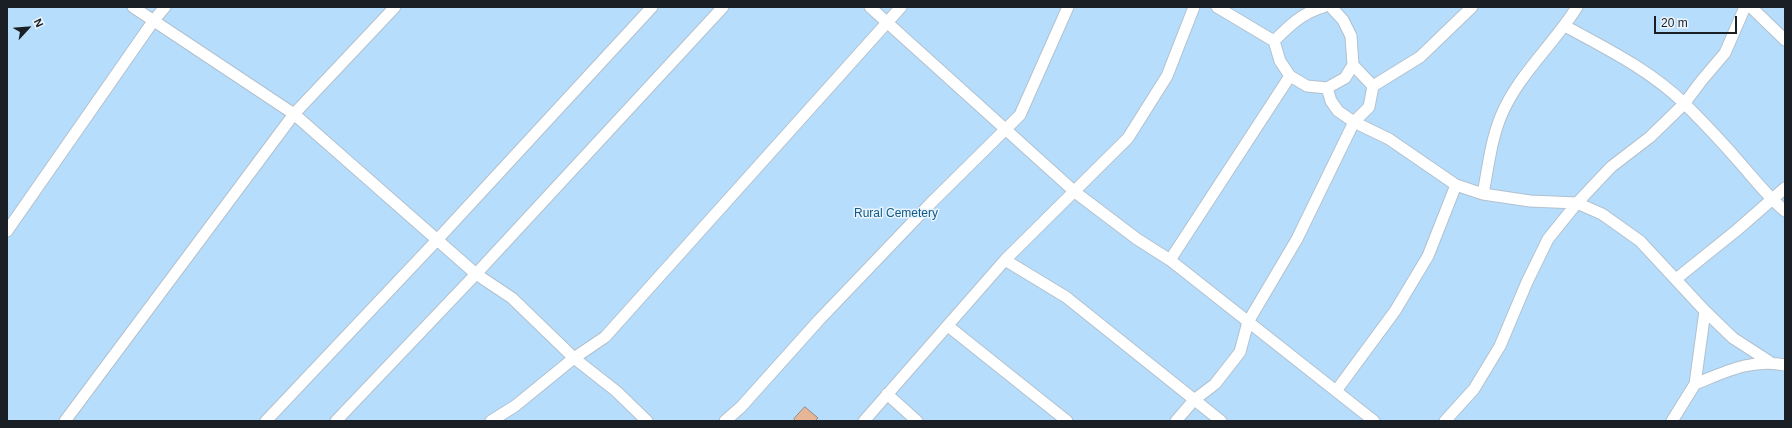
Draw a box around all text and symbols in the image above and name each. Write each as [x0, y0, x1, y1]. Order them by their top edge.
north arrow [8, 8, 48, 48]
scale bar [1656, 8, 1739, 34]
text: 20 m [1661, 16, 1688, 30]
text: N [32, 17, 46, 29]
park label: Rural Cemetery [854, 207, 938, 221]

